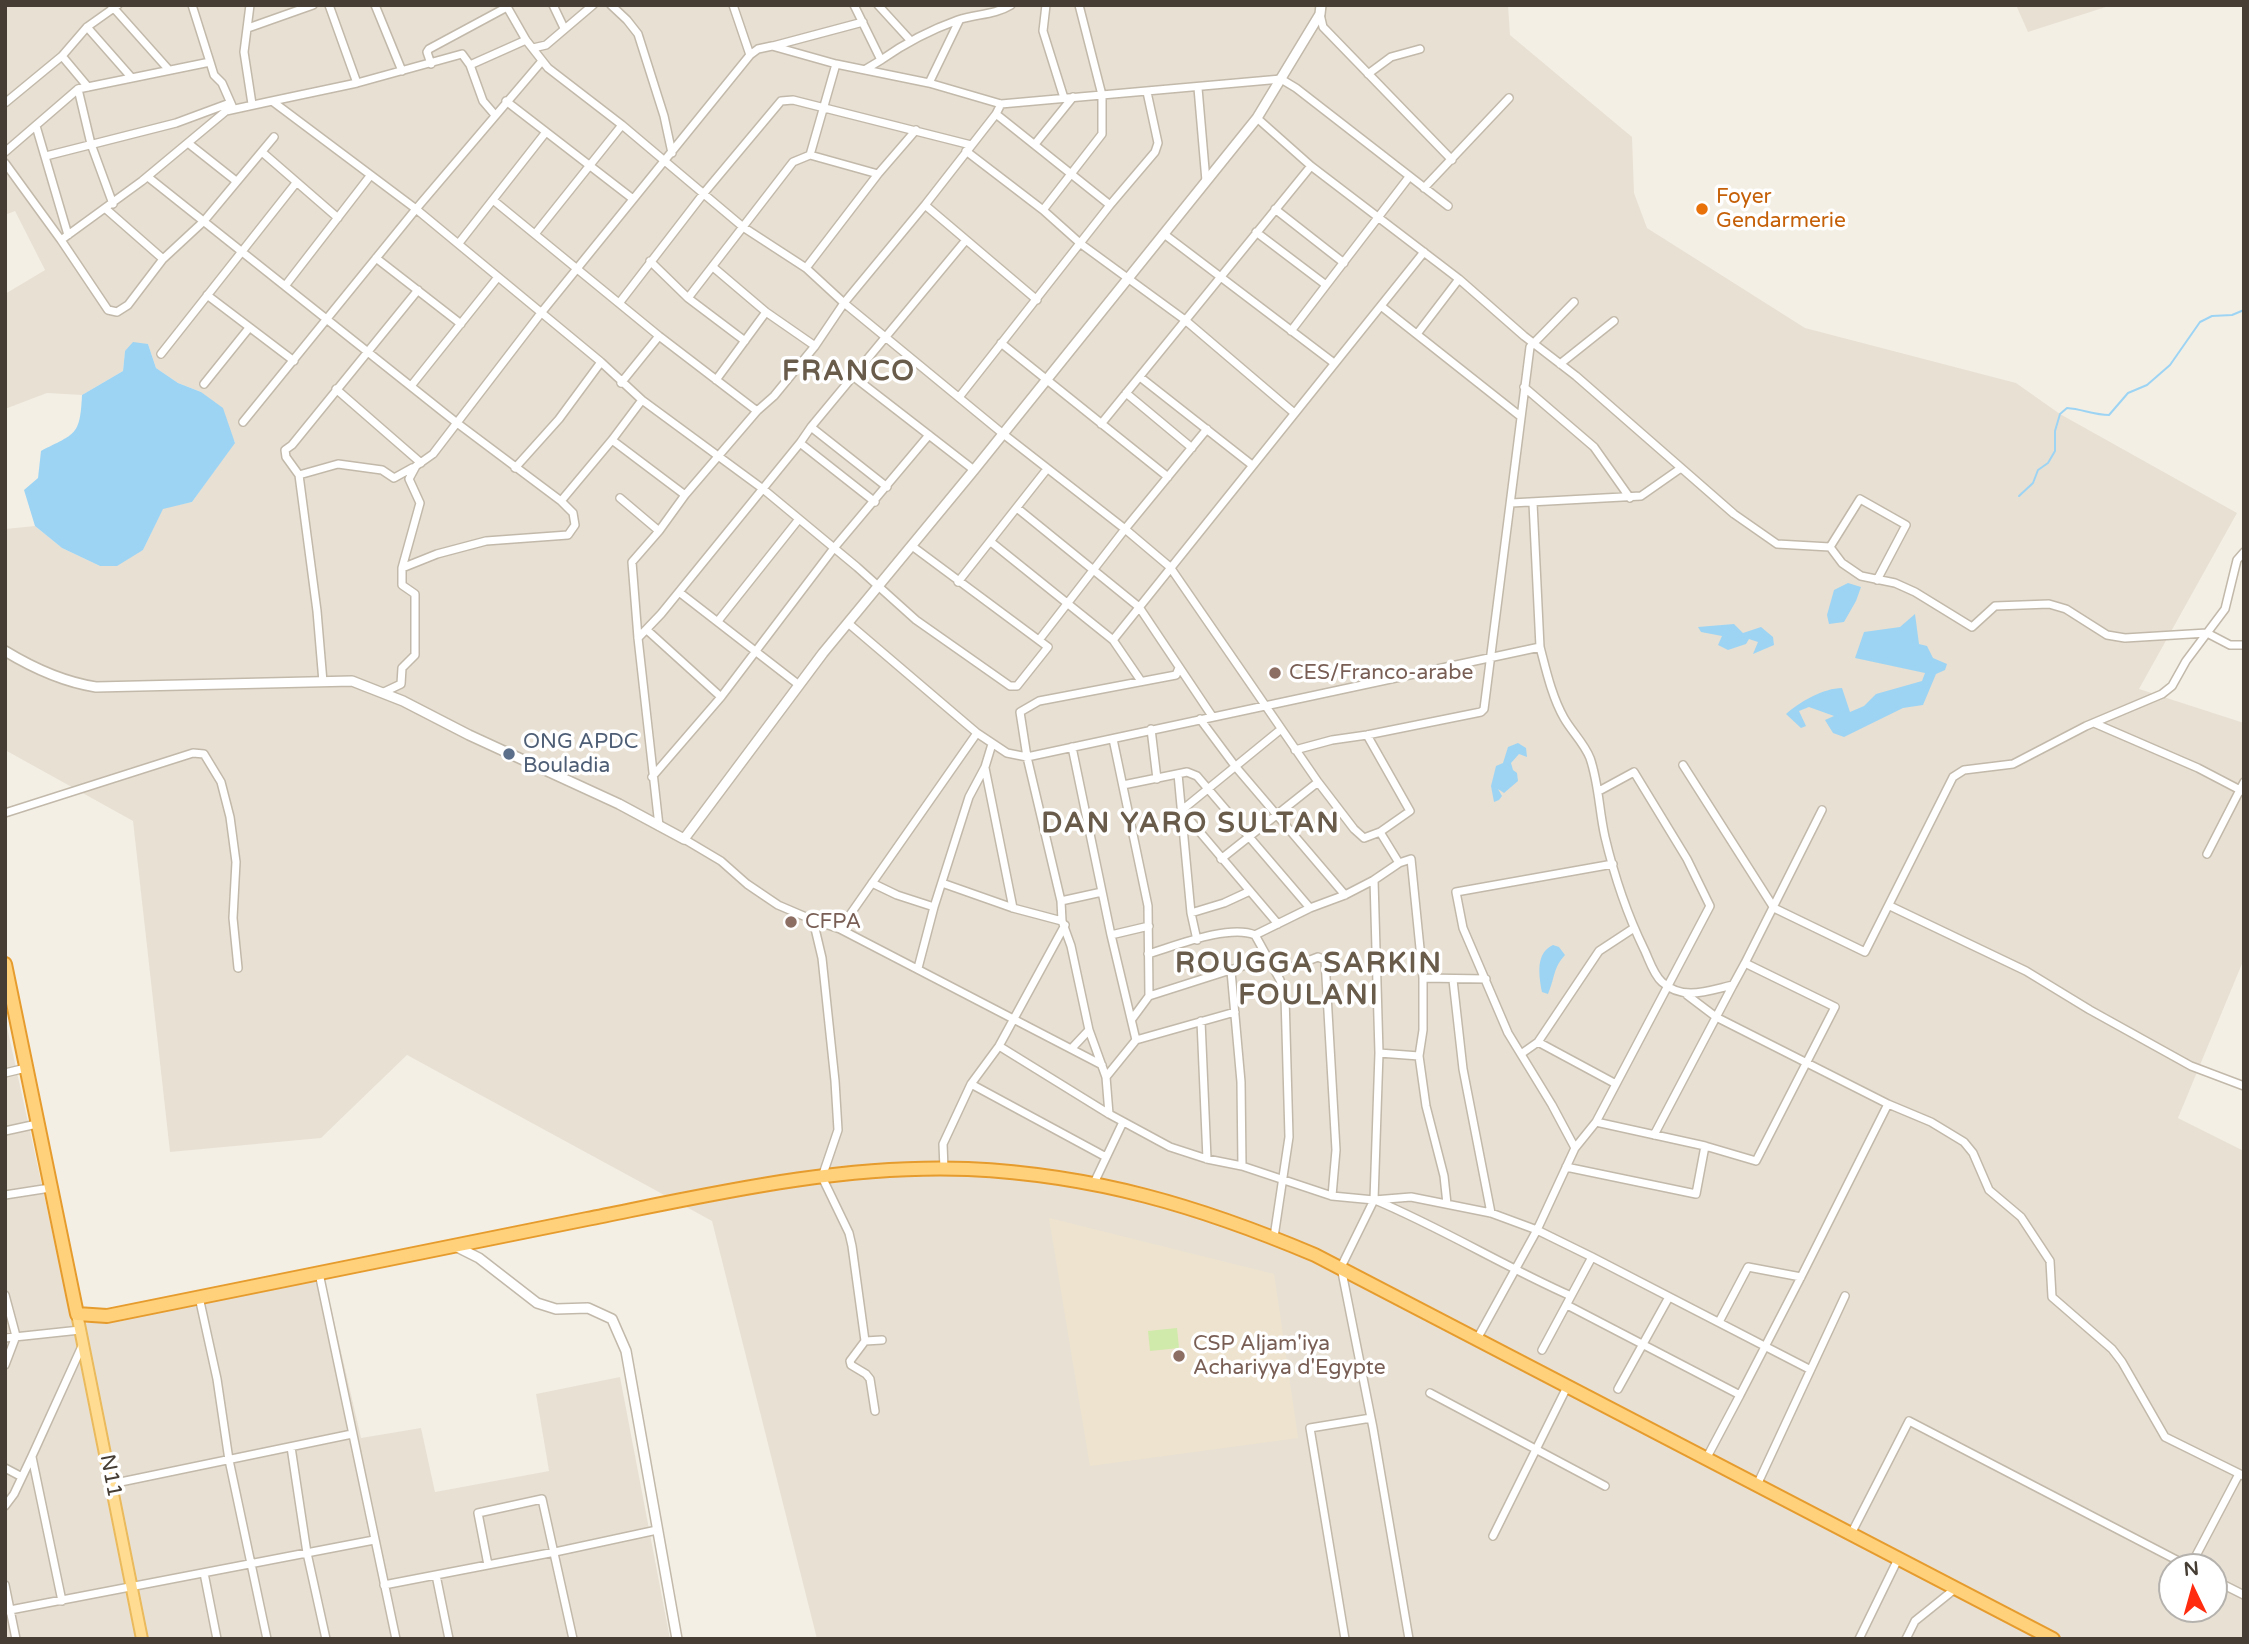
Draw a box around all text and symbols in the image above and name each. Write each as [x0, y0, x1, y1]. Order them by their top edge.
place label: Foyer Gendarmerie [1716, 184, 1846, 234]
marker: Foyer Gendarmerie [1694, 201, 1710, 217]
district label: FRANCO [783, 356, 915, 390]
place label: CES/Franco-arabe [1289, 660, 1473, 686]
marker: CES/Franco-arabe [1267, 665, 1283, 681]
place label: ONG APDC Bouladia [523, 729, 638, 779]
marker: ONG APDC Bouladia [501, 746, 517, 762]
district label: DAN YARO SULTAN [1043, 808, 1339, 842]
place label: CFPA [805, 909, 861, 935]
marker: CFPA [783, 914, 799, 930]
district label: ROUGGA SARKIN FOULANI [1177, 948, 1441, 1014]
place label: CSP Aljam'iya Achariyya d'Egypte [1193, 1331, 1386, 1381]
marker: CSP Aljam'iya Achariyya d'Egypte [1171, 1348, 1187, 1364]
street label: N11 [94, 1452, 126, 1500]
north arrow [2158, 1553, 2228, 1623]
text: N [2183, 1557, 2200, 1581]

